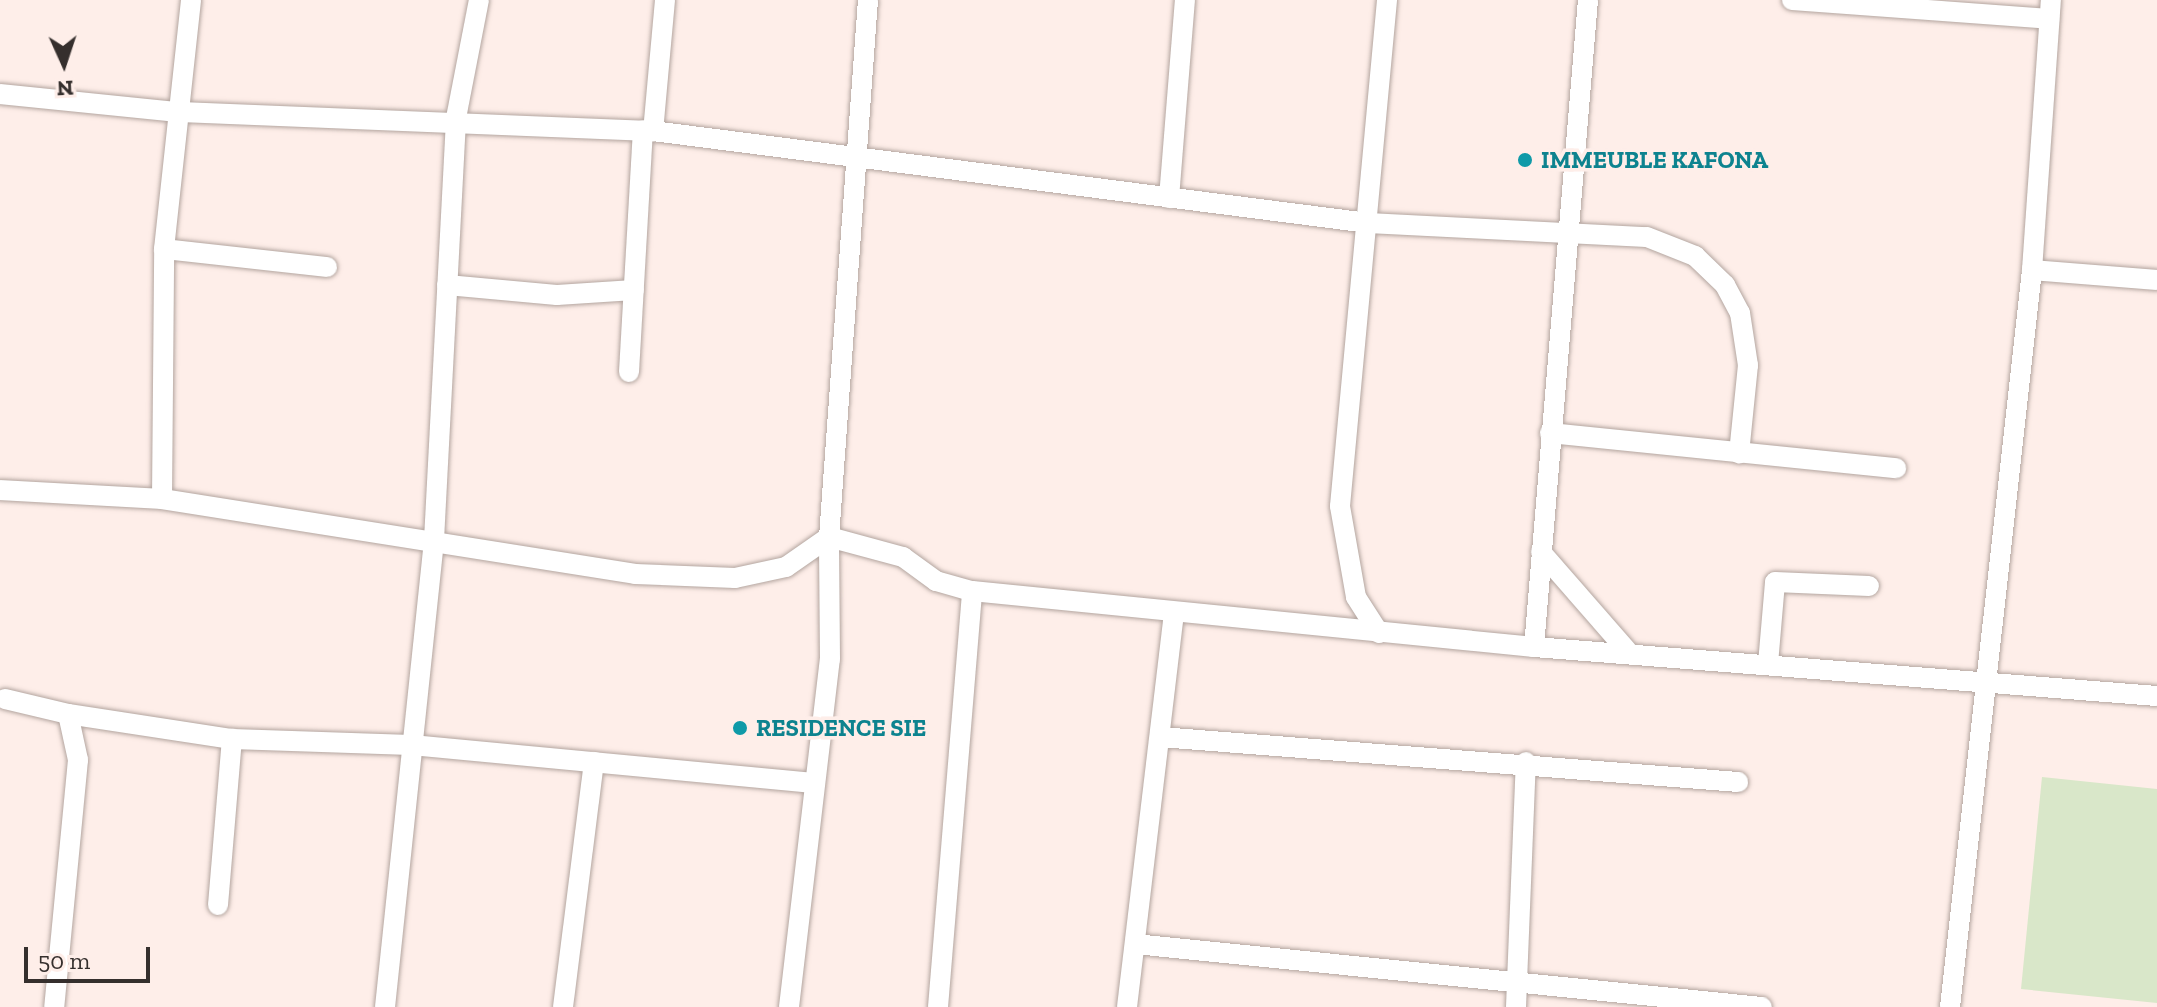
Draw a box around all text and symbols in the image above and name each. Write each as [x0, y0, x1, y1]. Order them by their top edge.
north arrow [24, 24, 104, 104]
text: N [56, 75, 74, 102]
place label: IMMEUBLE KAFONA [1541, 146, 1768, 174]
marker: IMMEUBLE KAFONA [1516, 151, 1534, 169]
place label: RESIDENCE SIE [756, 714, 926, 742]
marker: RESIDENCE SIE [731, 719, 749, 737]
scale bar [28, 931, 154, 981]
text: 50 m [38, 946, 90, 975]

